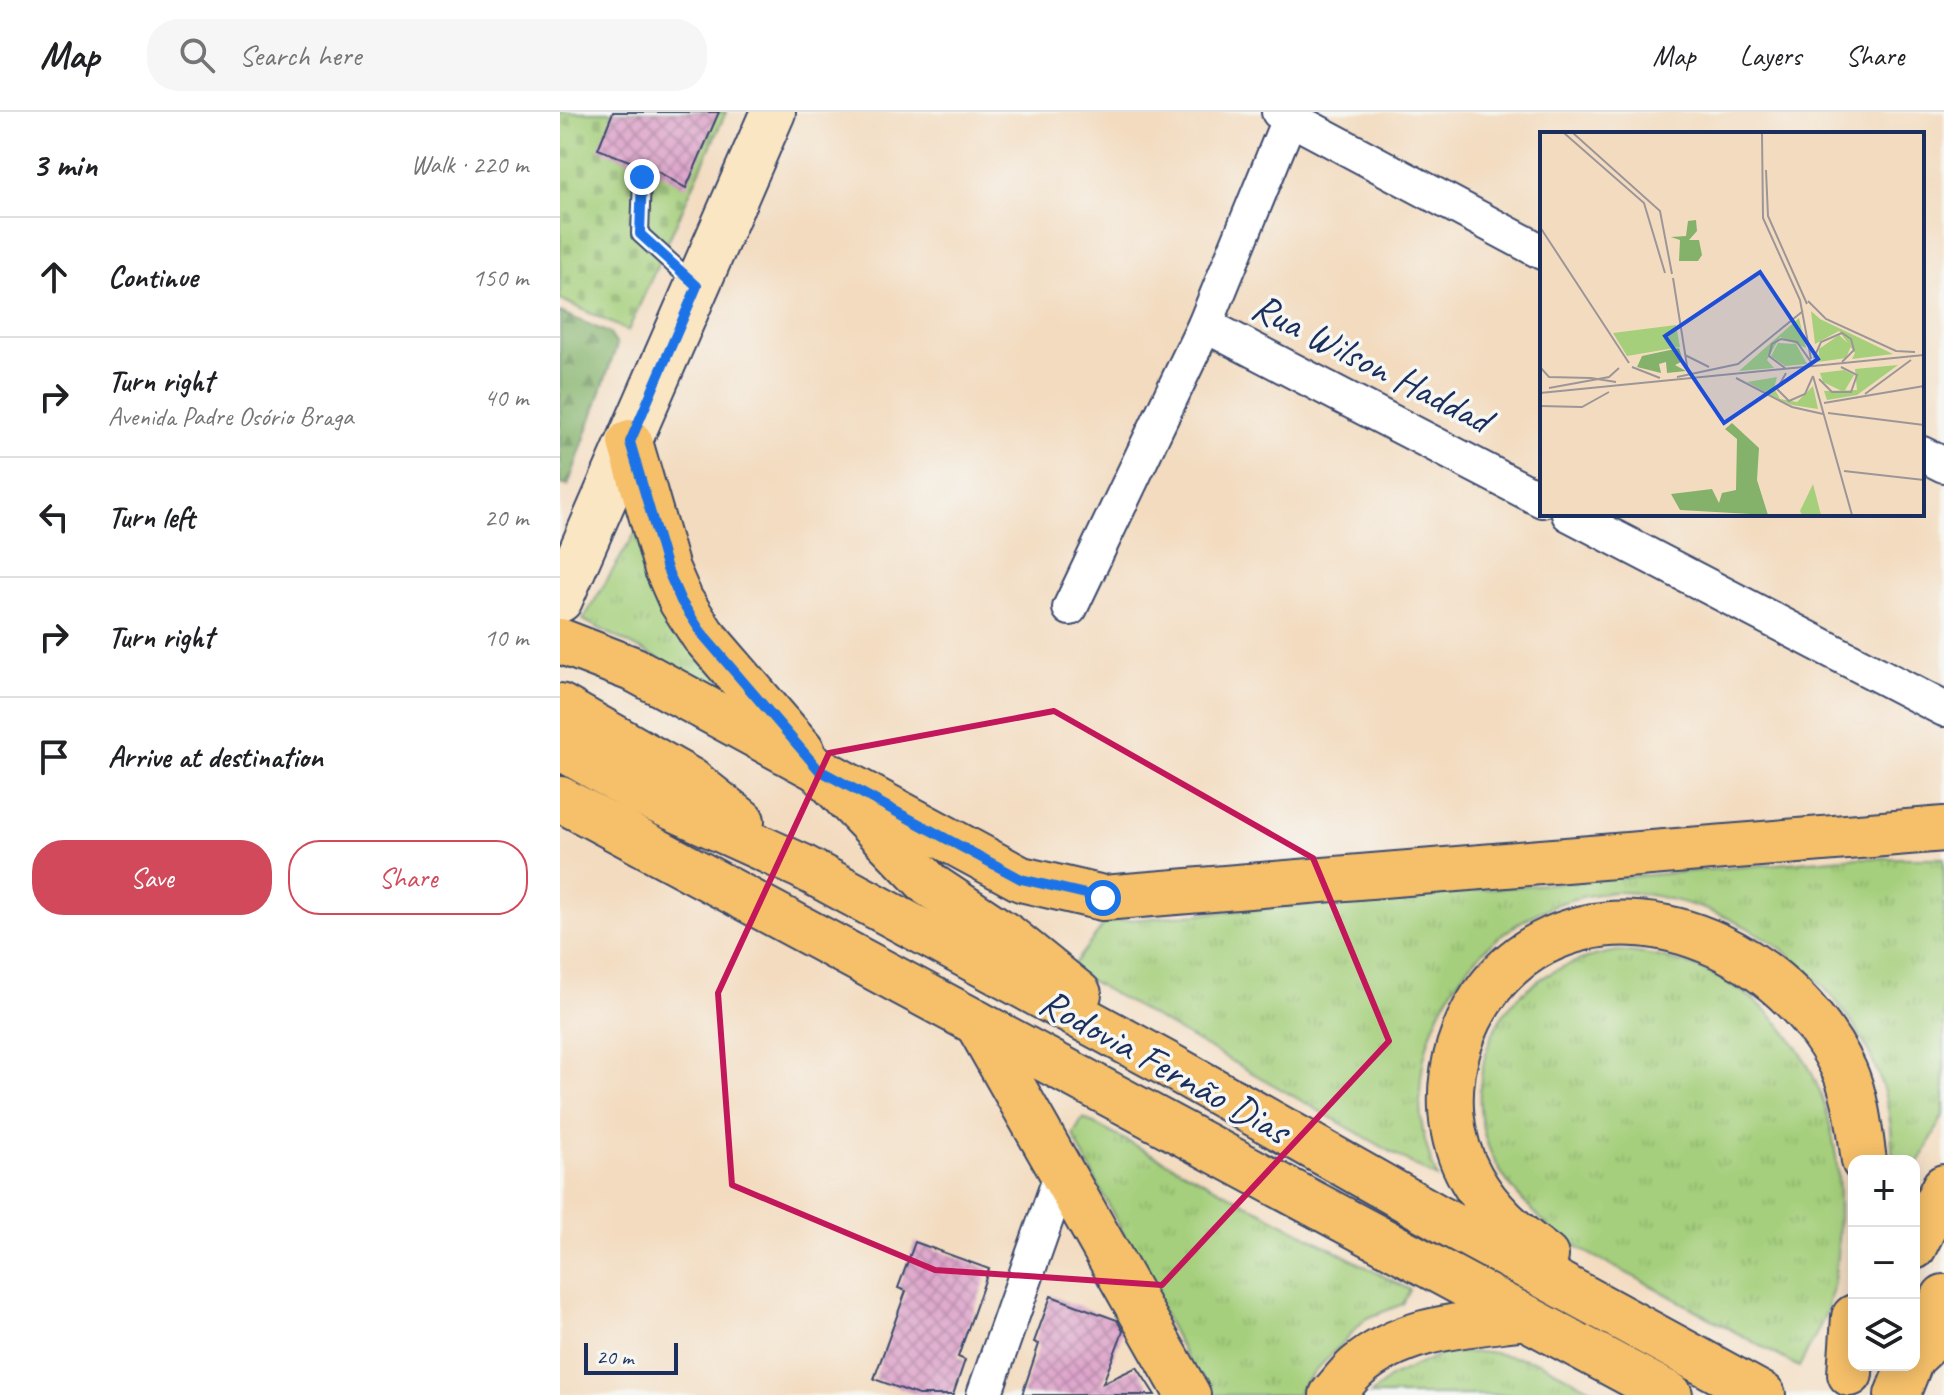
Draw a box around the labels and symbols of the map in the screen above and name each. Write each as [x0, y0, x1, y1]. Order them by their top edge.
inset map [1540, 132, 1924, 516]
route end [624, 159, 660, 195]
street label: Rua Wilson Haddad [1244, 281, 1504, 447]
route start [1085, 880, 1121, 916]
street label: Rodovia Fernão Dias [1031, 977, 1301, 1157]
scale bar [584, 1339, 678, 1375]

